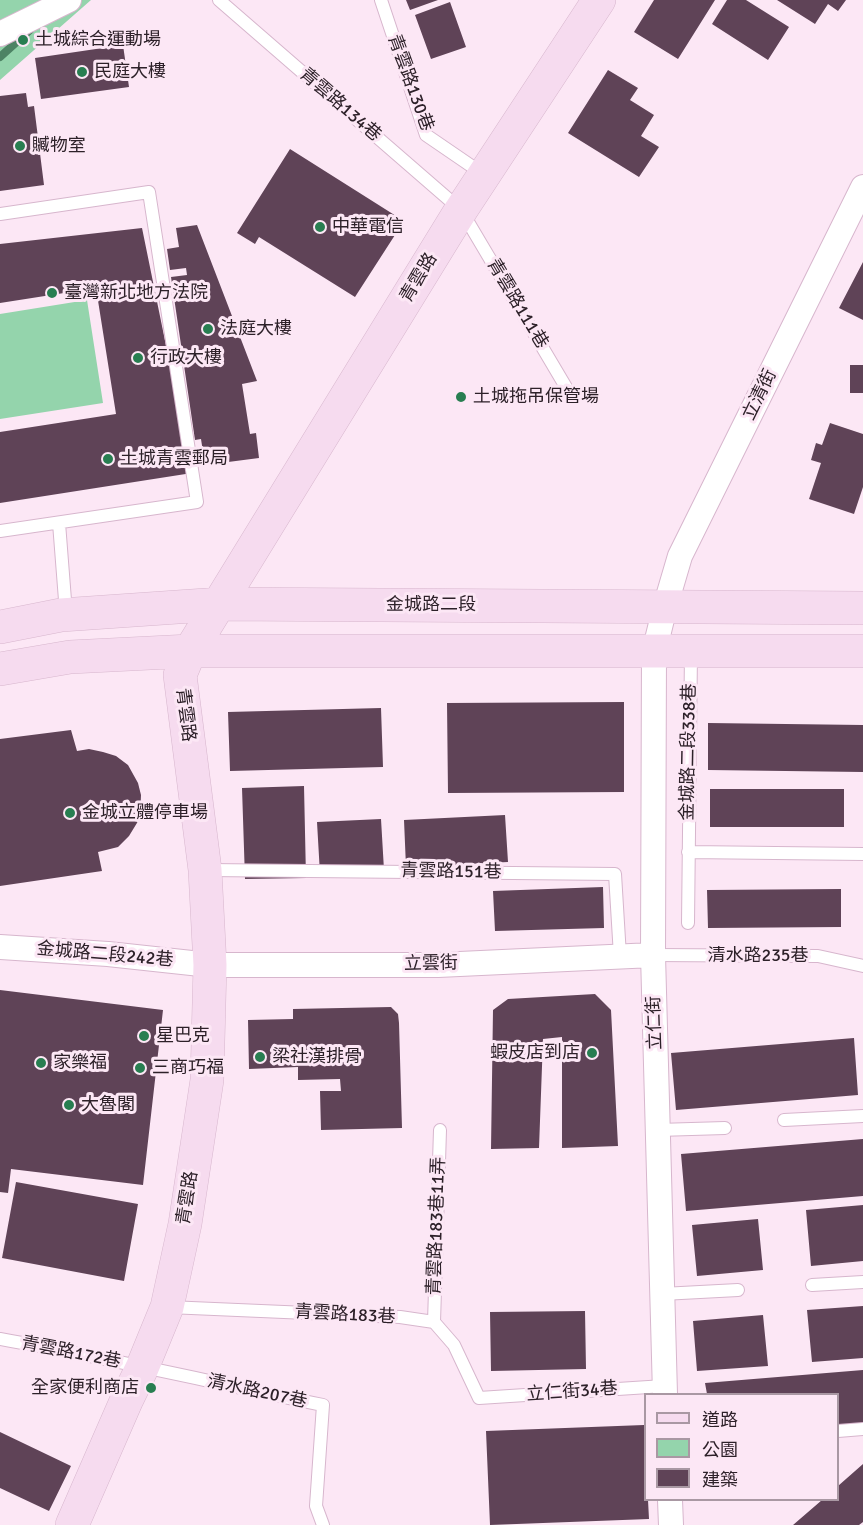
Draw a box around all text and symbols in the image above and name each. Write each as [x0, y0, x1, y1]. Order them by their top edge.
place label: 土城綜合運動場 [35, 29, 161, 51]
street label: 青雲路130巷 [383, 32, 437, 134]
marker: 土城綜合運動場 [16, 33, 30, 47]
place label: 民庭大樓 [94, 61, 166, 83]
street label: 青雲路134巷 [295, 64, 385, 146]
marker: 民庭大樓 [75, 65, 89, 79]
place label: 贓物室 [32, 135, 86, 157]
marker: 贓物室 [13, 139, 27, 153]
place label: 中華電信 [332, 216, 404, 238]
marker: 中華電信 [313, 220, 327, 234]
street label: 青雲路 [396, 249, 442, 307]
street label: 青雲路111巷 [482, 255, 552, 353]
place label: 臺灣新北地方法院 [64, 282, 208, 304]
marker: 臺灣新北地方法院 [45, 286, 59, 300]
place label: 法庭大樓 [220, 318, 292, 340]
marker: 法庭大樓 [201, 322, 215, 336]
place label: 行政大樓 [150, 347, 222, 369]
marker: 行政大樓 [131, 351, 145, 365]
street label: 立清街 [738, 366, 782, 424]
place label: 土城拖吊保管場 [473, 386, 599, 408]
marker: 土城拖吊保管場 [454, 390, 468, 404]
place label: 土城青雲郵局 [120, 448, 228, 470]
marker: 土城青雲郵局 [101, 452, 115, 466]
street label: 金城路二段 [386, 594, 476, 616]
street label: 金城路二段338巷 [677, 683, 701, 821]
street label: 青雲路 [171, 687, 199, 743]
place label: 金城立體停車場 [82, 802, 208, 824]
marker: 金城立體停車場 [63, 806, 77, 820]
street label: 青雲路151巷 [400, 860, 502, 884]
street label: 金城路二段242巷 [36, 938, 174, 972]
street label: 清水路235巷 [707, 945, 809, 967]
street label: 立雲街 [404, 953, 458, 975]
street label: 立仁街 [643, 996, 667, 1050]
place label: 星巴克 [156, 1025, 210, 1047]
marker: 星巴克 [137, 1029, 151, 1043]
place label: 蝦皮店到店 [490, 1042, 580, 1064]
place label: 梁社漢排骨 [272, 1046, 362, 1068]
marker: 蝦皮店到店 [585, 1046, 599, 1060]
marker: 梁社漢排骨 [253, 1050, 267, 1064]
place label: 家樂福 [53, 1052, 107, 1074]
marker: 家樂福 [34, 1056, 48, 1070]
place label: 三商巧福 [152, 1057, 224, 1079]
marker: 三商巧福 [133, 1061, 147, 1075]
place label: 大魯閣 [81, 1094, 135, 1116]
marker: 大魯閣 [62, 1098, 76, 1112]
street label: 青雲路183巷11弄 [424, 1156, 450, 1296]
street label: 青雲路 [173, 1170, 203, 1226]
street label: 青雲路183巷 [294, 1302, 396, 1328]
street label: 青雲路172巷 [19, 1333, 123, 1373]
street label: 清水路207巷 [205, 1371, 309, 1413]
place label: 全家便利商店 [31, 1377, 139, 1399]
street label: 立仁街34巷 [526, 1378, 618, 1406]
marker: 全家便利商店 [144, 1381, 158, 1395]
legend [644, 1393, 839, 1501]
text: 道路 [702, 1409, 738, 1431]
text: 公園 [702, 1439, 738, 1461]
text: 建築 [702, 1469, 738, 1491]

